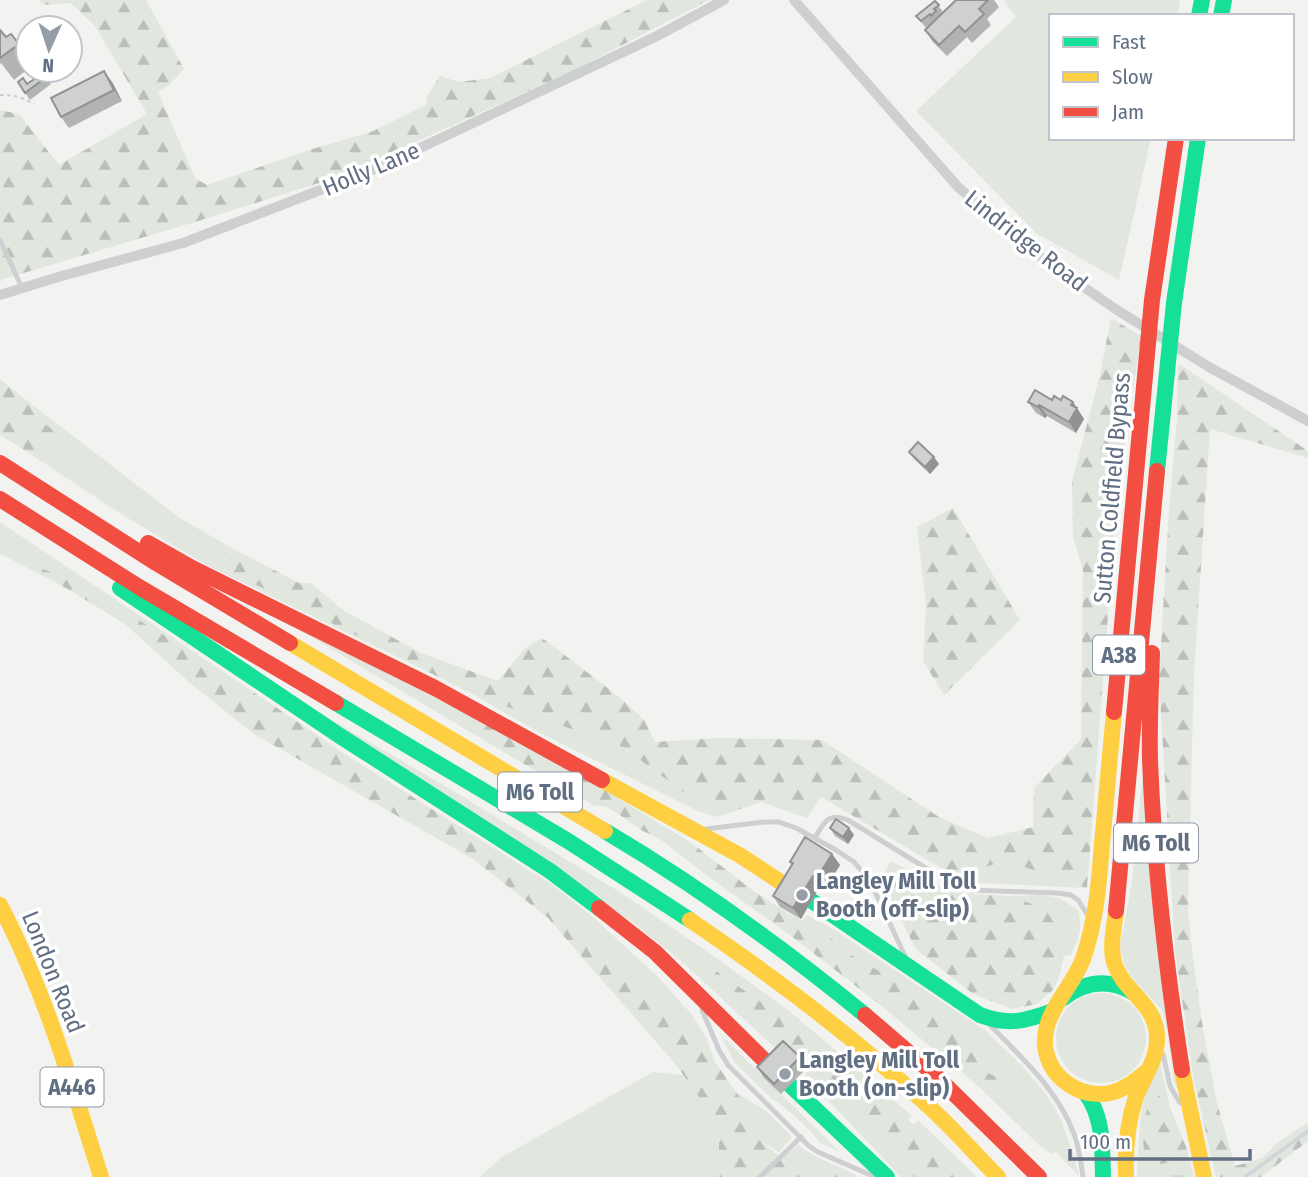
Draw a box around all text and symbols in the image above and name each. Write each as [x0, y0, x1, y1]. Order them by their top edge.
north arrow [14, 14, 84, 84]
legend [1049, 14, 1294, 140]
text: Fast [1112, 29, 1146, 55]
text: N [42, 54, 54, 77]
text: Slow [1112, 64, 1153, 90]
text: Jam [1112, 99, 1144, 125]
street label: Holly Lane [318, 136, 424, 202]
street label: Lindridge Road [959, 185, 1093, 297]
street label: Sutton Coldfield Bypass [1088, 371, 1136, 605]
road number: A38 [1093, 636, 1145, 674]
road number: M6 Toll [498, 772, 582, 812]
road number: M6 Toll [1114, 824, 1198, 862]
place label: Langley Mill Toll Booth (off-slip) [816, 867, 977, 923]
marker: Langley Mill Toll Booth (off-slip) [794, 887, 810, 903]
street label: London Road [16, 907, 90, 1037]
place label: Langley Mill Toll Booth (on-slip) [799, 1046, 960, 1102]
marker: Langley Mill Toll Booth (on-slip) [777, 1066, 793, 1082]
road number: A446 [41, 1068, 104, 1106]
scale bar [1070, 1118, 1250, 1162]
text: 100 m [1080, 1129, 1131, 1155]

